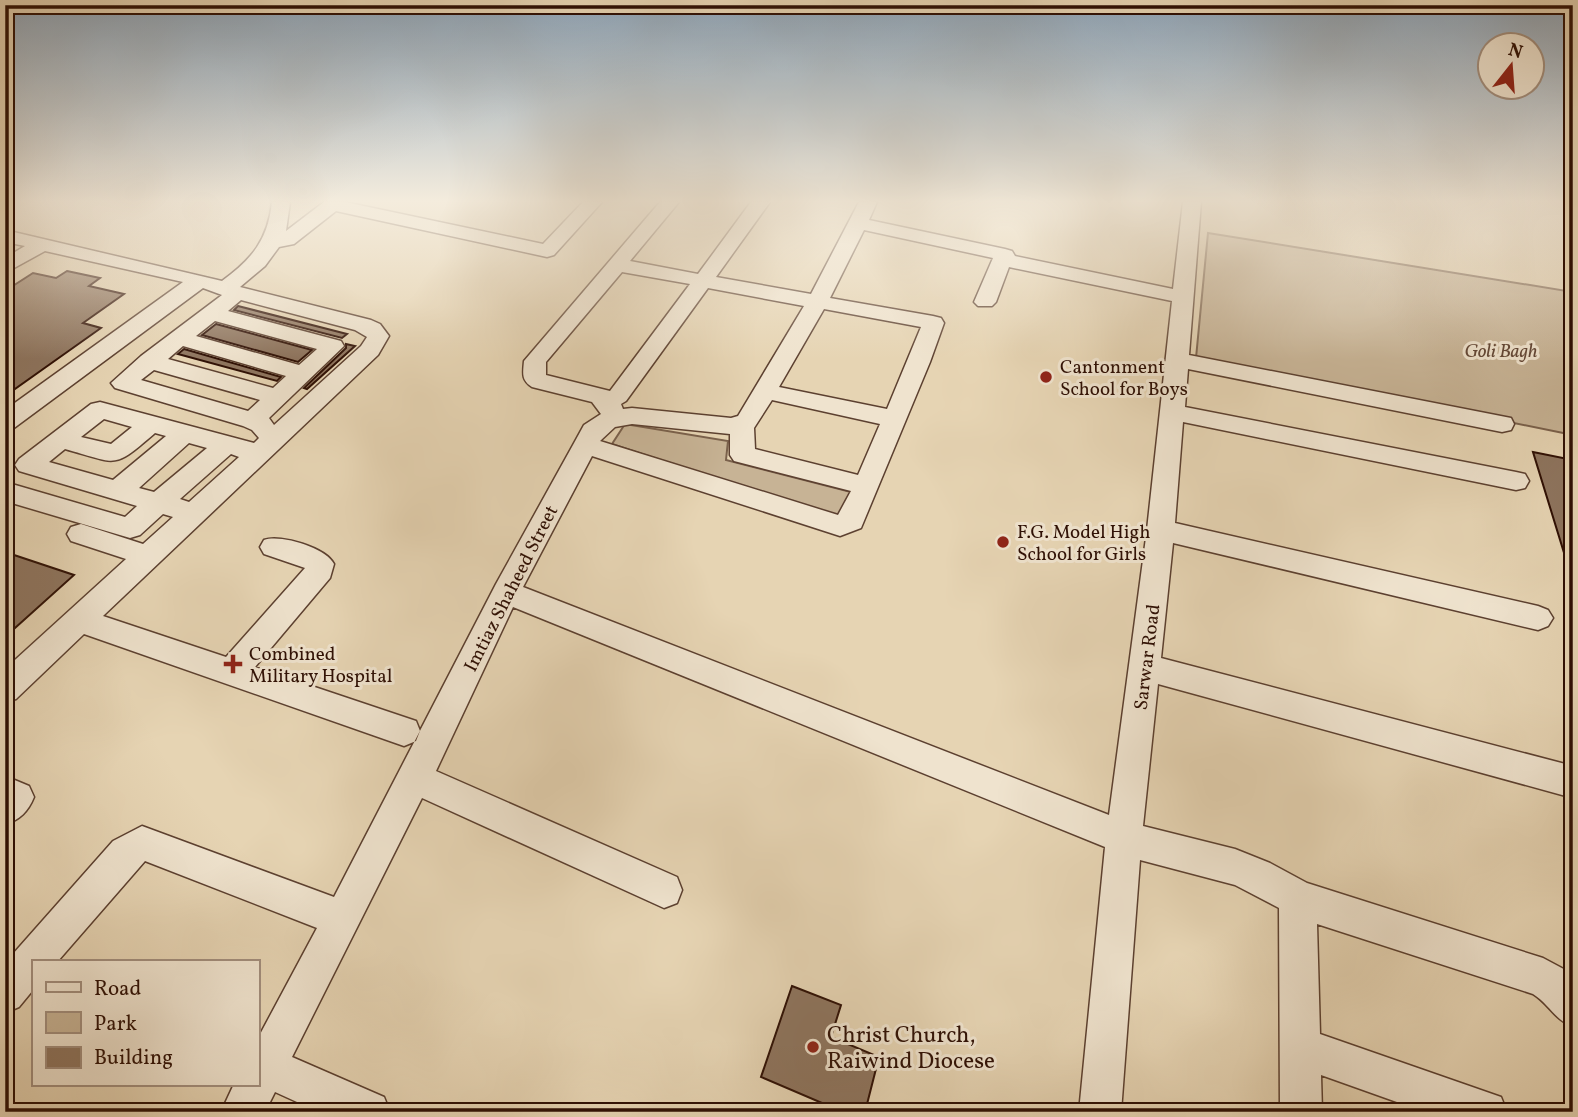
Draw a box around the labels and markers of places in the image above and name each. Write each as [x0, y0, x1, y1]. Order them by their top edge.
place label: Cantonment School for Boys [1060, 355, 1188, 403]
marker: Cantonment School for Boys [1038, 369, 1054, 385]
place label: F.G. Model High School for Girls [1017, 520, 1150, 568]
marker: F.G. Model High School for Girls [995, 534, 1011, 550]
place label: Combined Military Hospital [249, 642, 393, 690]
marker: Combined Military Hospital [223, 654, 243, 674]
place label: Christ Church, Raiwind Diocese [827, 1020, 995, 1078]
marker: Christ Church, Raiwind Diocese [805, 1039, 821, 1055]

